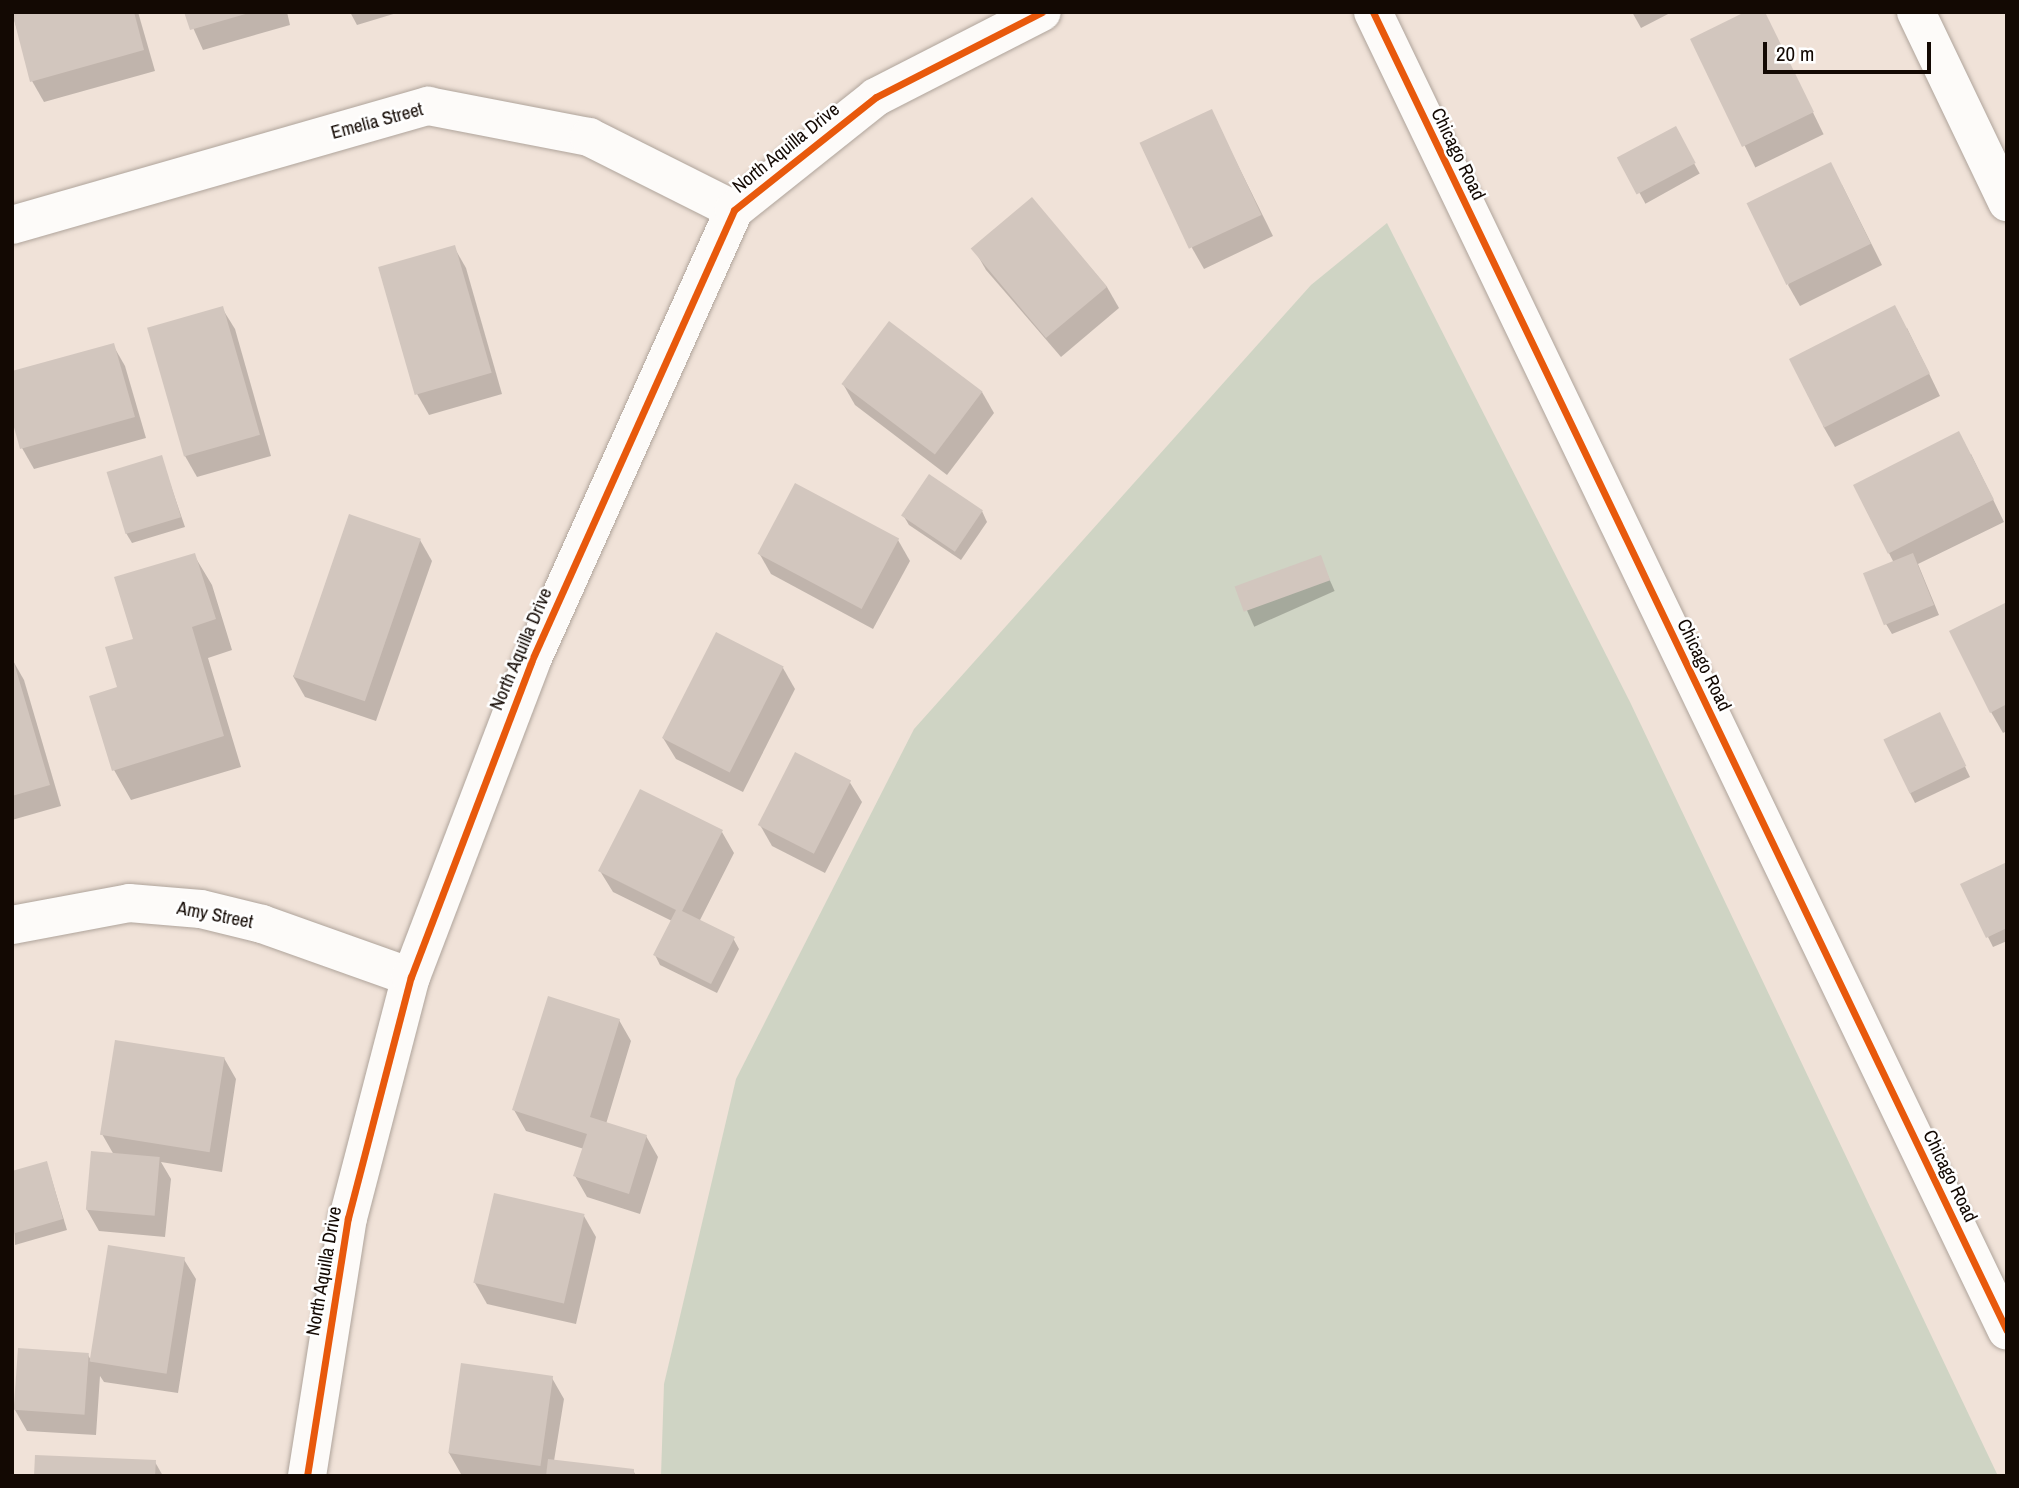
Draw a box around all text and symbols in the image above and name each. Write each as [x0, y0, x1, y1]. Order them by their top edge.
scale bar [1767, 28, 1935, 72]
text: 20 m [1776, 39, 1814, 68]
street label: Emelia Street [328, 98, 426, 144]
street label: North Aquilla Drive [728, 98, 844, 198]
street label: Chicago Road [1426, 104, 1490, 204]
street label: North Aquilla Drive [485, 584, 557, 714]
street label: Chicago Road [1672, 615, 1736, 715]
street label: Amy Street [175, 896, 255, 934]
street label: Chicago Road [1918, 1126, 1982, 1226]
street label: North Aquilla Drive [301, 1204, 347, 1338]

